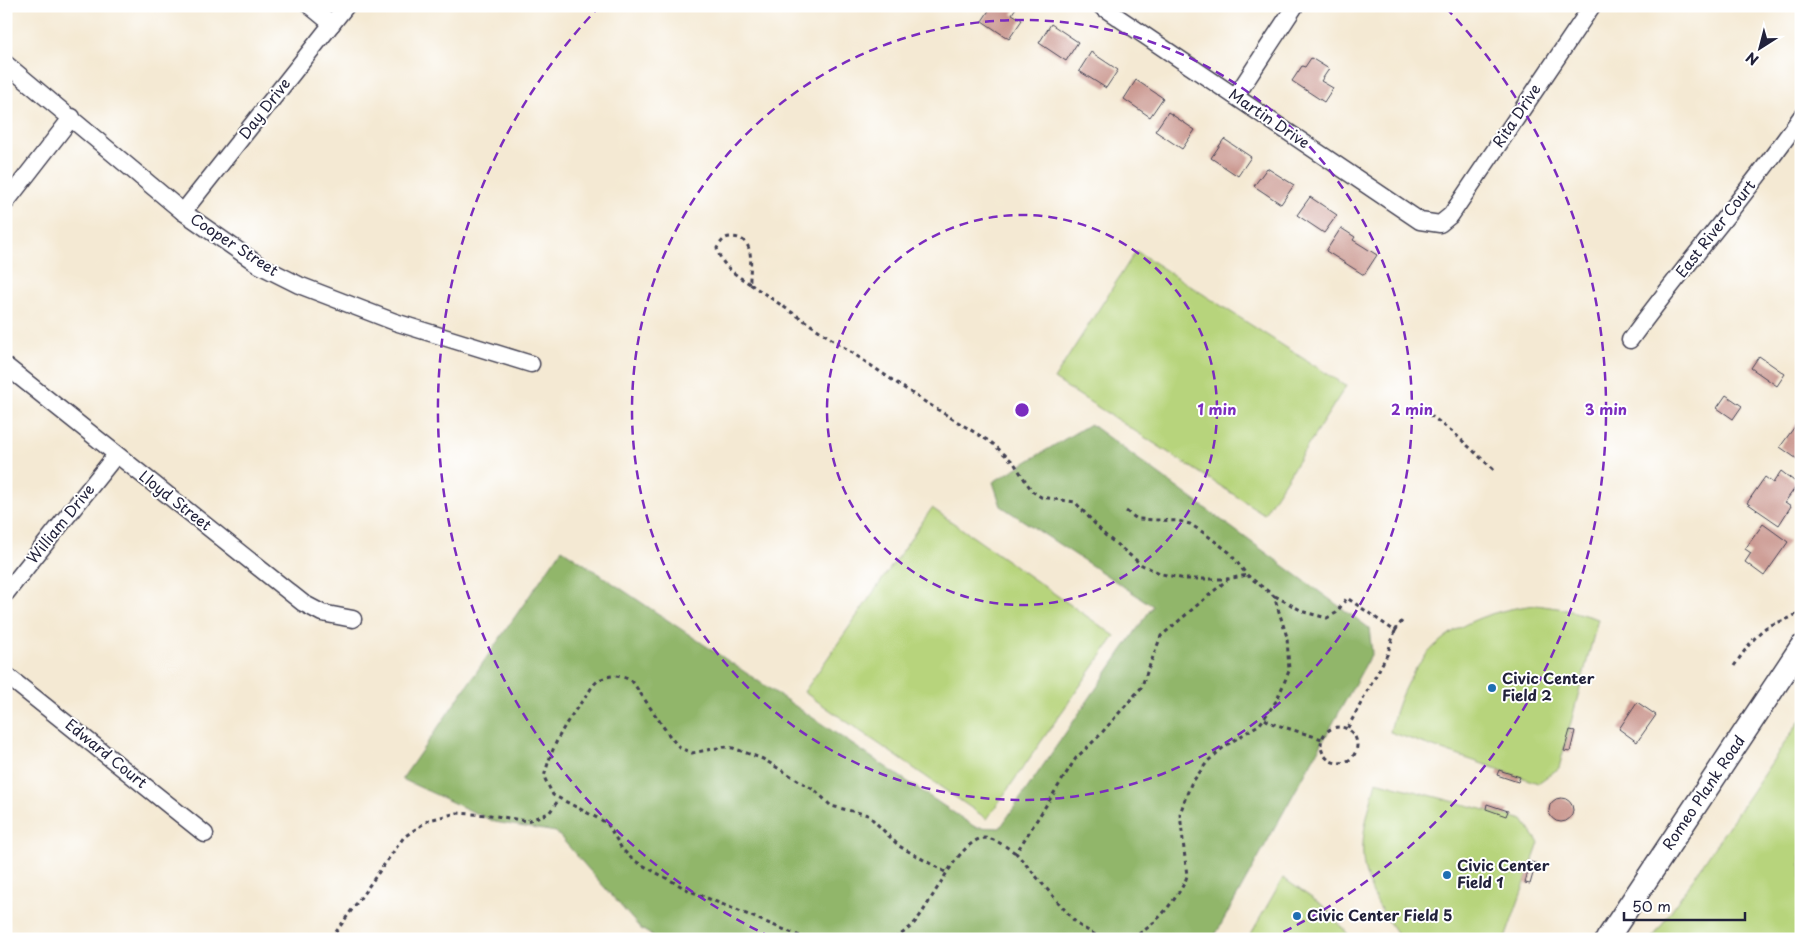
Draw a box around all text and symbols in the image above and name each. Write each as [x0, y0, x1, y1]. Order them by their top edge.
north arrow [1734, 22, 1784, 72]
text: N [1741, 47, 1763, 71]
street label: Day Drive [232, 72, 295, 144]
street label: Rita Drive [1486, 79, 1546, 152]
street label: Martin Drive [1225, 82, 1315, 153]
street label: East River Court [1669, 174, 1760, 282]
street label: Cooper Street [186, 207, 283, 281]
text: 1 min [1198, 397, 1236, 420]
text: 2 min [1391, 397, 1433, 420]
text: 3 min [1585, 397, 1627, 420]
centre of rings [1013, 401, 1031, 419]
street label: Lloyd Street [135, 464, 217, 536]
street label: William Drive [20, 478, 99, 568]
place label: Civic Center Field 2 [1502, 666, 1595, 706]
marker: Civic Center Field 2 [1486, 682, 1498, 694]
street label: Edward Court [61, 713, 153, 793]
street label: Romeo Plank Road [1656, 730, 1750, 854]
place label: Civic Center Field 1 [1457, 853, 1550, 893]
marker: Civic Center Field 1 [1441, 869, 1453, 881]
scale bar [1624, 890, 1746, 922]
text: 50 m [1632, 894, 1671, 917]
place label: Civic Center Field 5 [1307, 903, 1453, 926]
marker: Civic Center Field 5 [1291, 910, 1303, 922]

